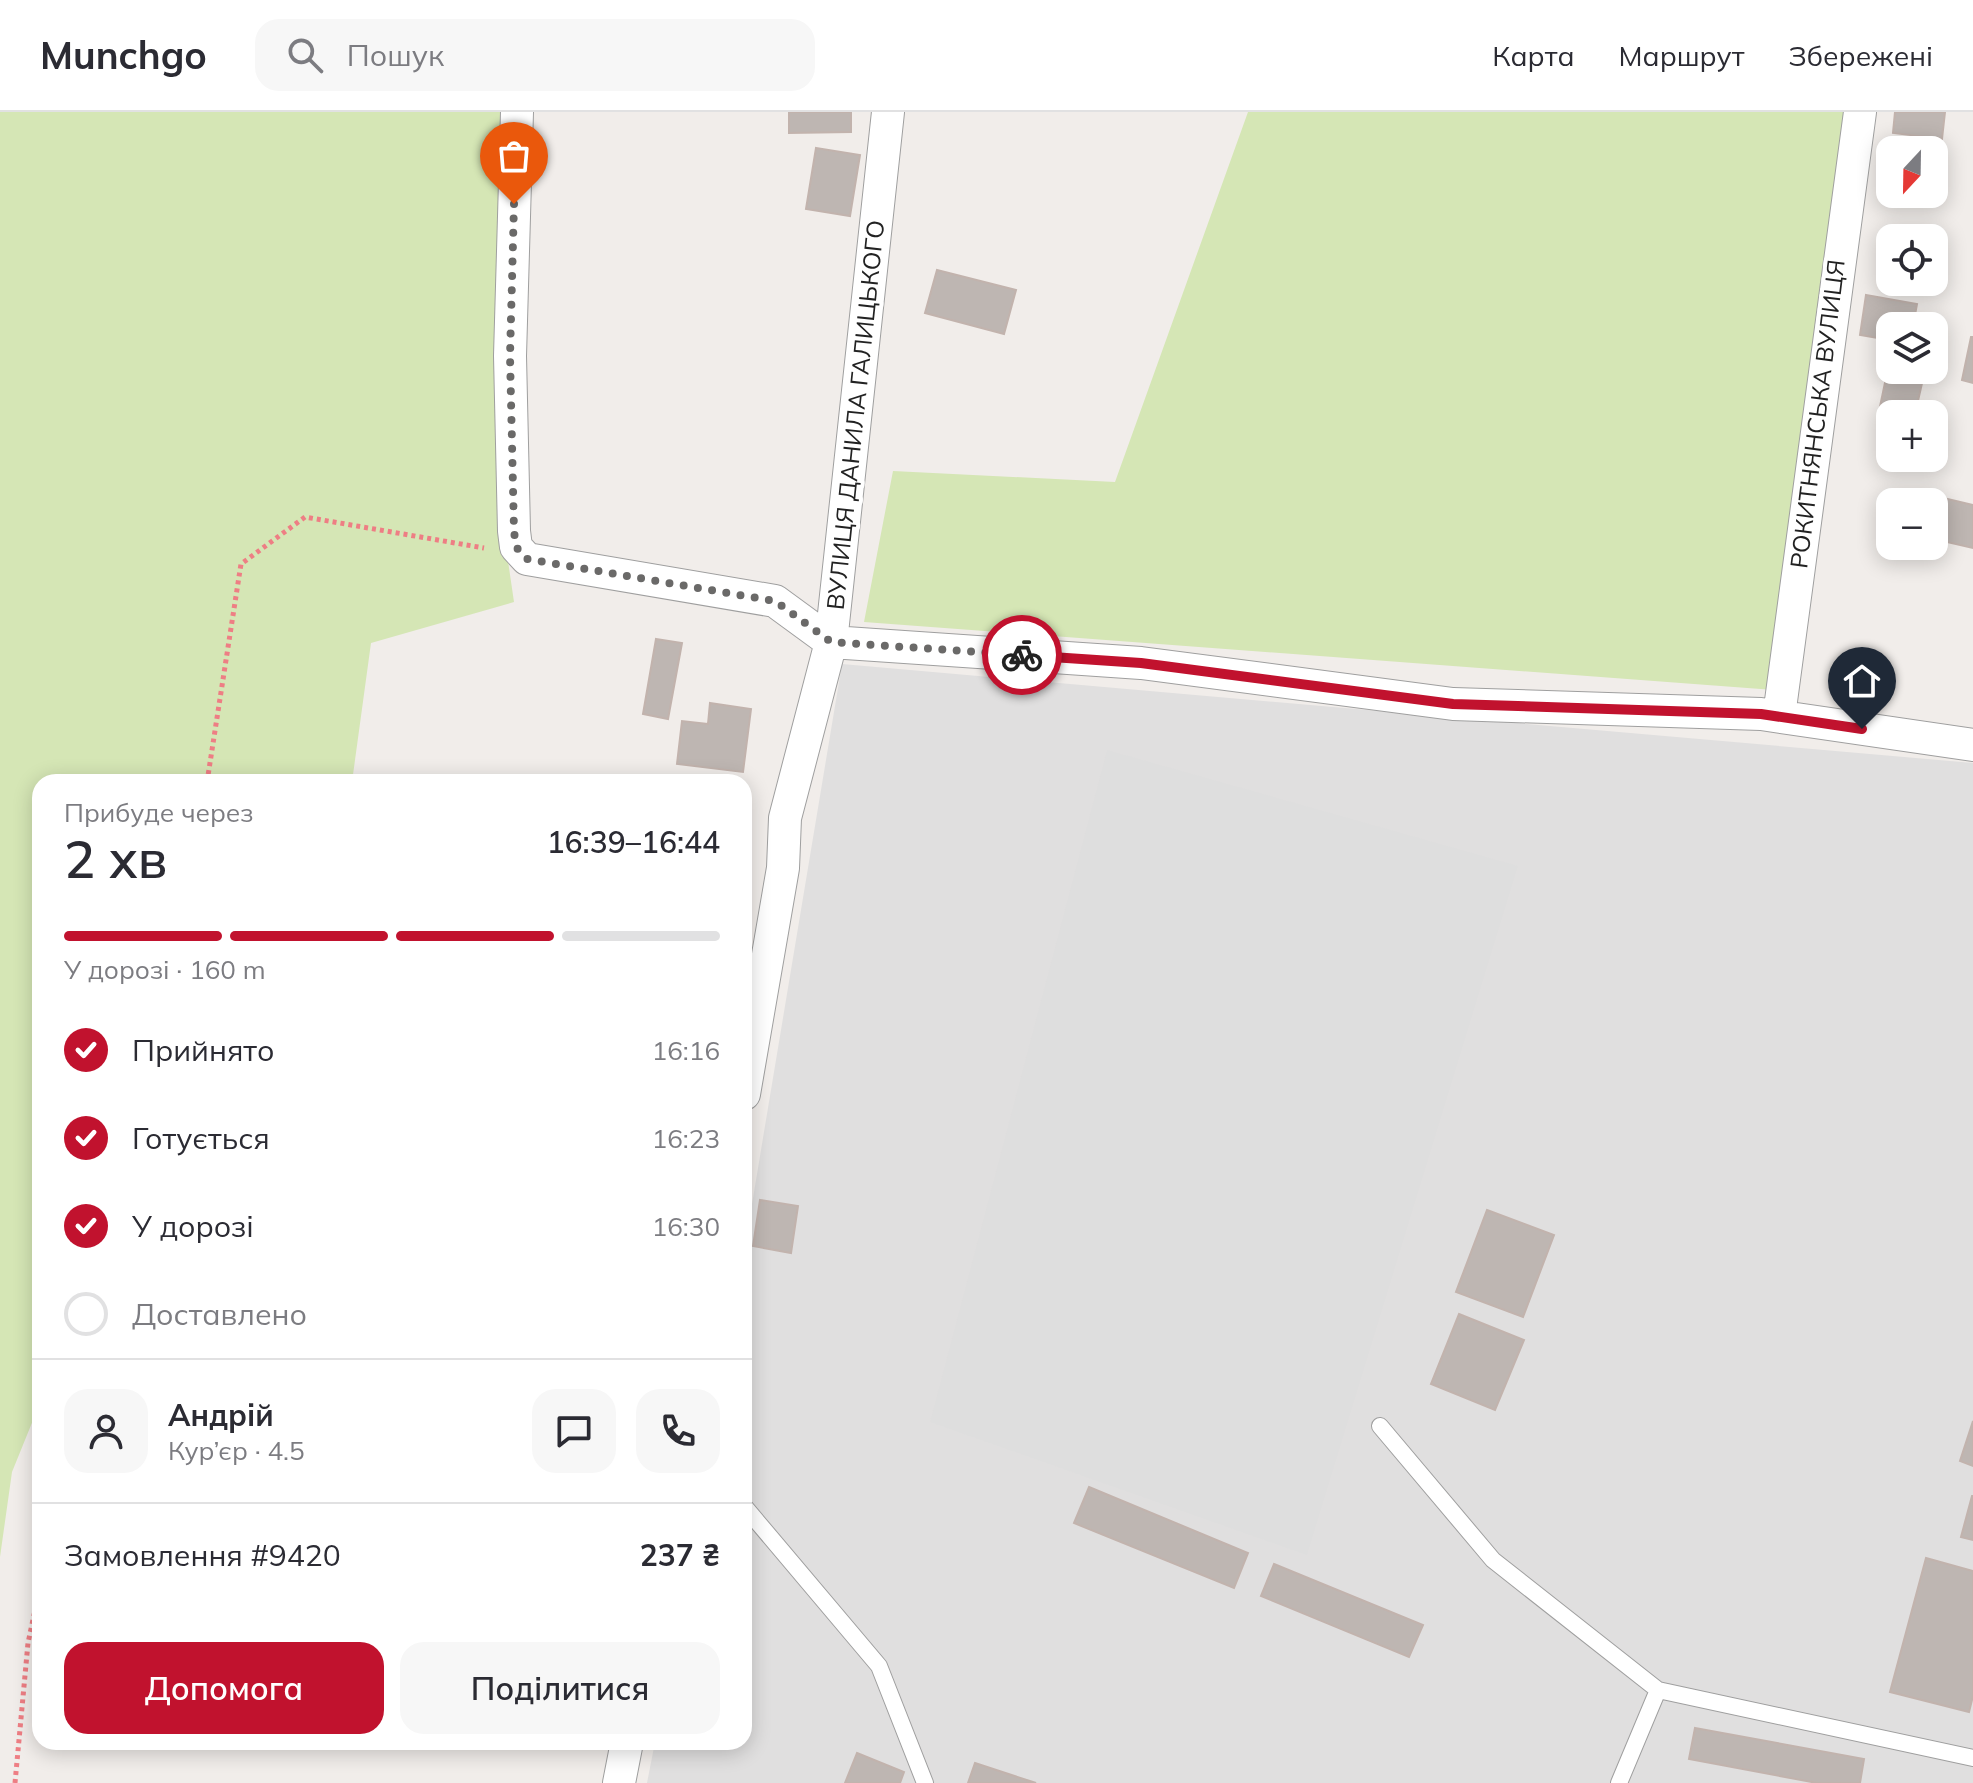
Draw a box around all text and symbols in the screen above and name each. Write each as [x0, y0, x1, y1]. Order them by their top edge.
search box [255, 19, 815, 91]
text: Munchgo [40, 31, 207, 79]
icon: search [283, 33, 327, 77]
text: Пошук [347, 36, 444, 74]
text: Карта [1492, 38, 1575, 73]
text: Маршрут [1619, 38, 1744, 73]
text: Збережені [1788, 38, 1933, 73]
pin [480, 122, 548, 204]
icon: bag [492, 134, 536, 178]
north arrow [1876, 136, 1948, 208]
map controls [1876, 136, 1948, 560]
street label: ВУЛИЦЯ ДАНИЛА ГАЛИЦЬКОГО [820, 219, 890, 611]
button: locate [1876, 224, 1948, 296]
street label: РОКИТНЯНСЬКА ВУЛИЦЯ [1783, 258, 1851, 570]
button: layers [1876, 312, 1948, 384]
button: + [1876, 400, 1948, 472]
button: − [1876, 488, 1948, 560]
courier [982, 615, 1062, 695]
icon: bike [1000, 633, 1044, 677]
pin [1828, 647, 1896, 729]
icon: home [1840, 659, 1884, 703]
text: Прибуде через [64, 796, 253, 829]
text: 16:39–16:44 [547, 823, 720, 861]
text: 2 хв [64, 826, 167, 891]
text: У дорозі · 160 m [64, 953, 266, 986]
icon: check [64, 1028, 108, 1072]
text: Прийнято [132, 1031, 274, 1069]
text: 16:16 [652, 1034, 720, 1067]
icon: check [64, 1116, 108, 1160]
text: Готується [132, 1119, 270, 1157]
text: 16:23 [652, 1122, 720, 1155]
icon: check [64, 1204, 108, 1248]
text: У дорозі [132, 1207, 254, 1245]
text: 16:30 [652, 1210, 720, 1243]
text: Доставлено [132, 1295, 307, 1333]
button: person [64, 1389, 148, 1473]
button: chat [532, 1389, 616, 1473]
button: phone [636, 1389, 720, 1473]
text: Андрій [168, 1396, 274, 1434]
text: Кур’єр · 4.5 [168, 1434, 305, 1467]
text: Замовлення #9420 [64, 1536, 341, 1574]
text: 237 ₴ [640, 1536, 720, 1574]
button: Допомога [64, 1642, 384, 1734]
button: Поділитися [400, 1642, 720, 1734]

